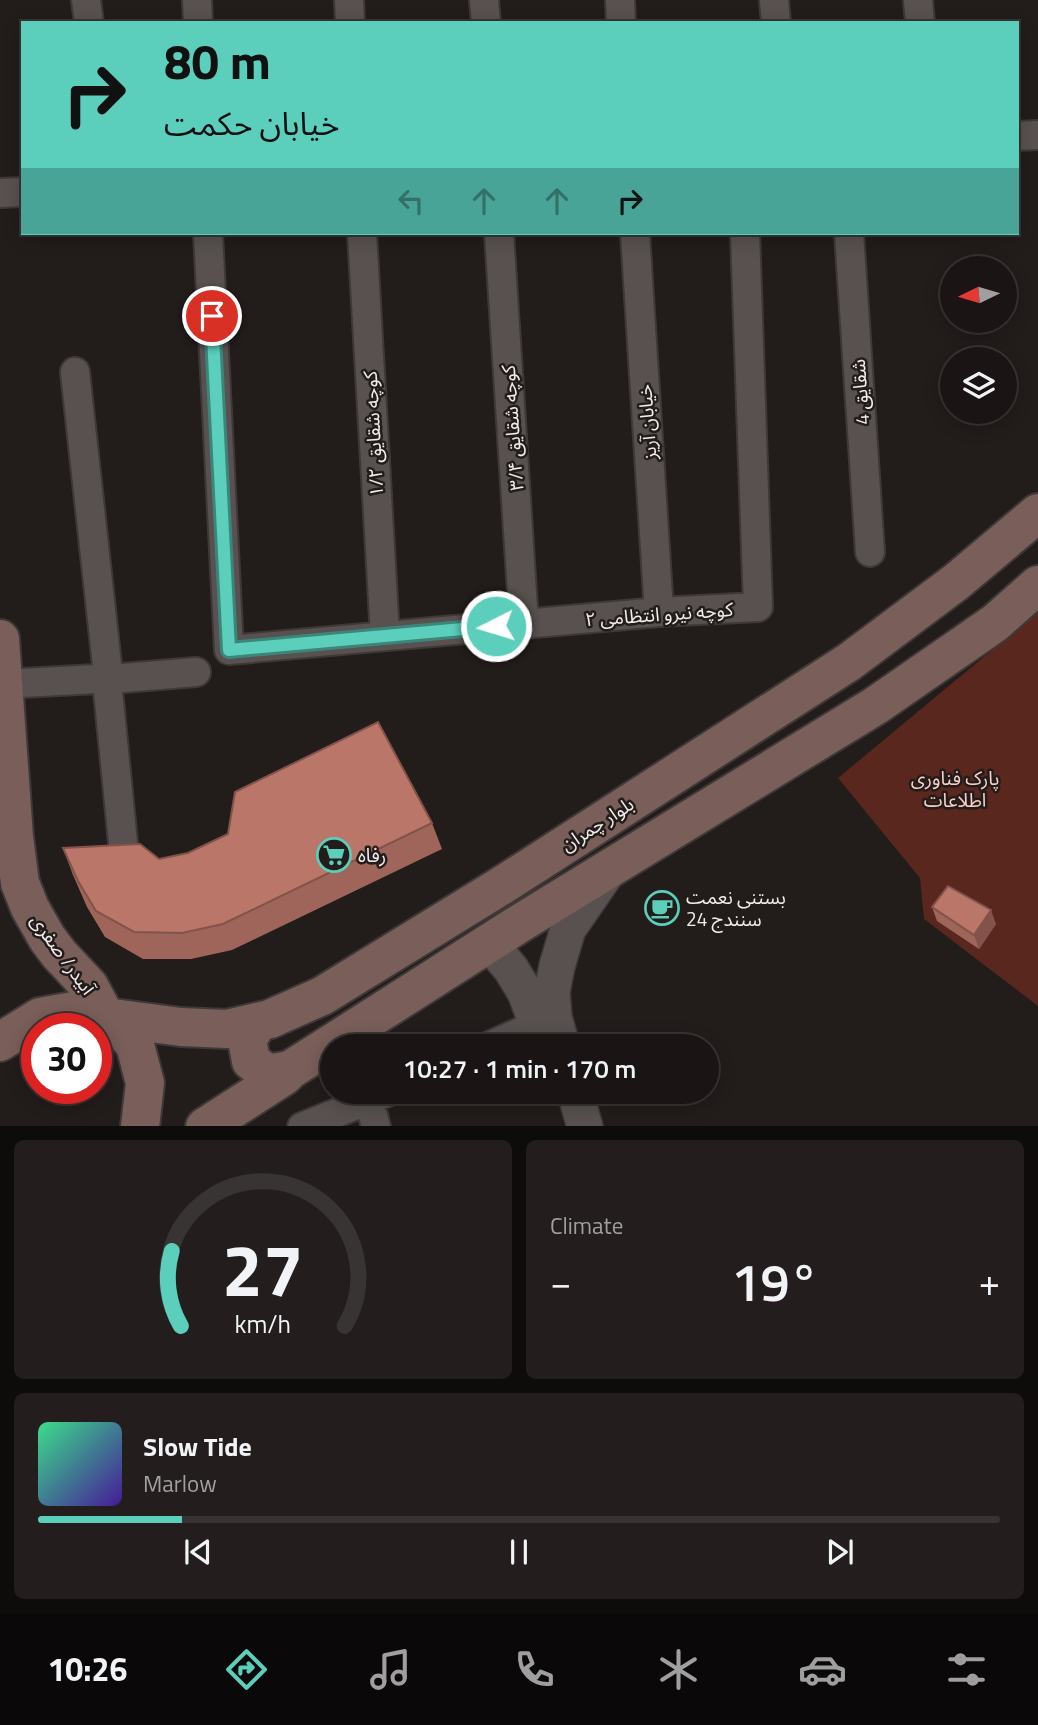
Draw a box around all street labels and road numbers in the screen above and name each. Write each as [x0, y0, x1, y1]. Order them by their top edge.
street label: شقایق 4 [843, 358, 876, 426]
street label: کوچه شقایق ۳/۴ [493, 363, 530, 492]
street label: کوچه شقایق ۱/۲ [355, 369, 390, 498]
street label: خیابان آریز [629, 383, 664, 462]
street label: کوچه نیرو انتظامی ۲ [584, 594, 735, 633]
street label: بلوار چمران [554, 789, 639, 858]
street label: آبیدر/ صفری [24, 907, 104, 1002]

